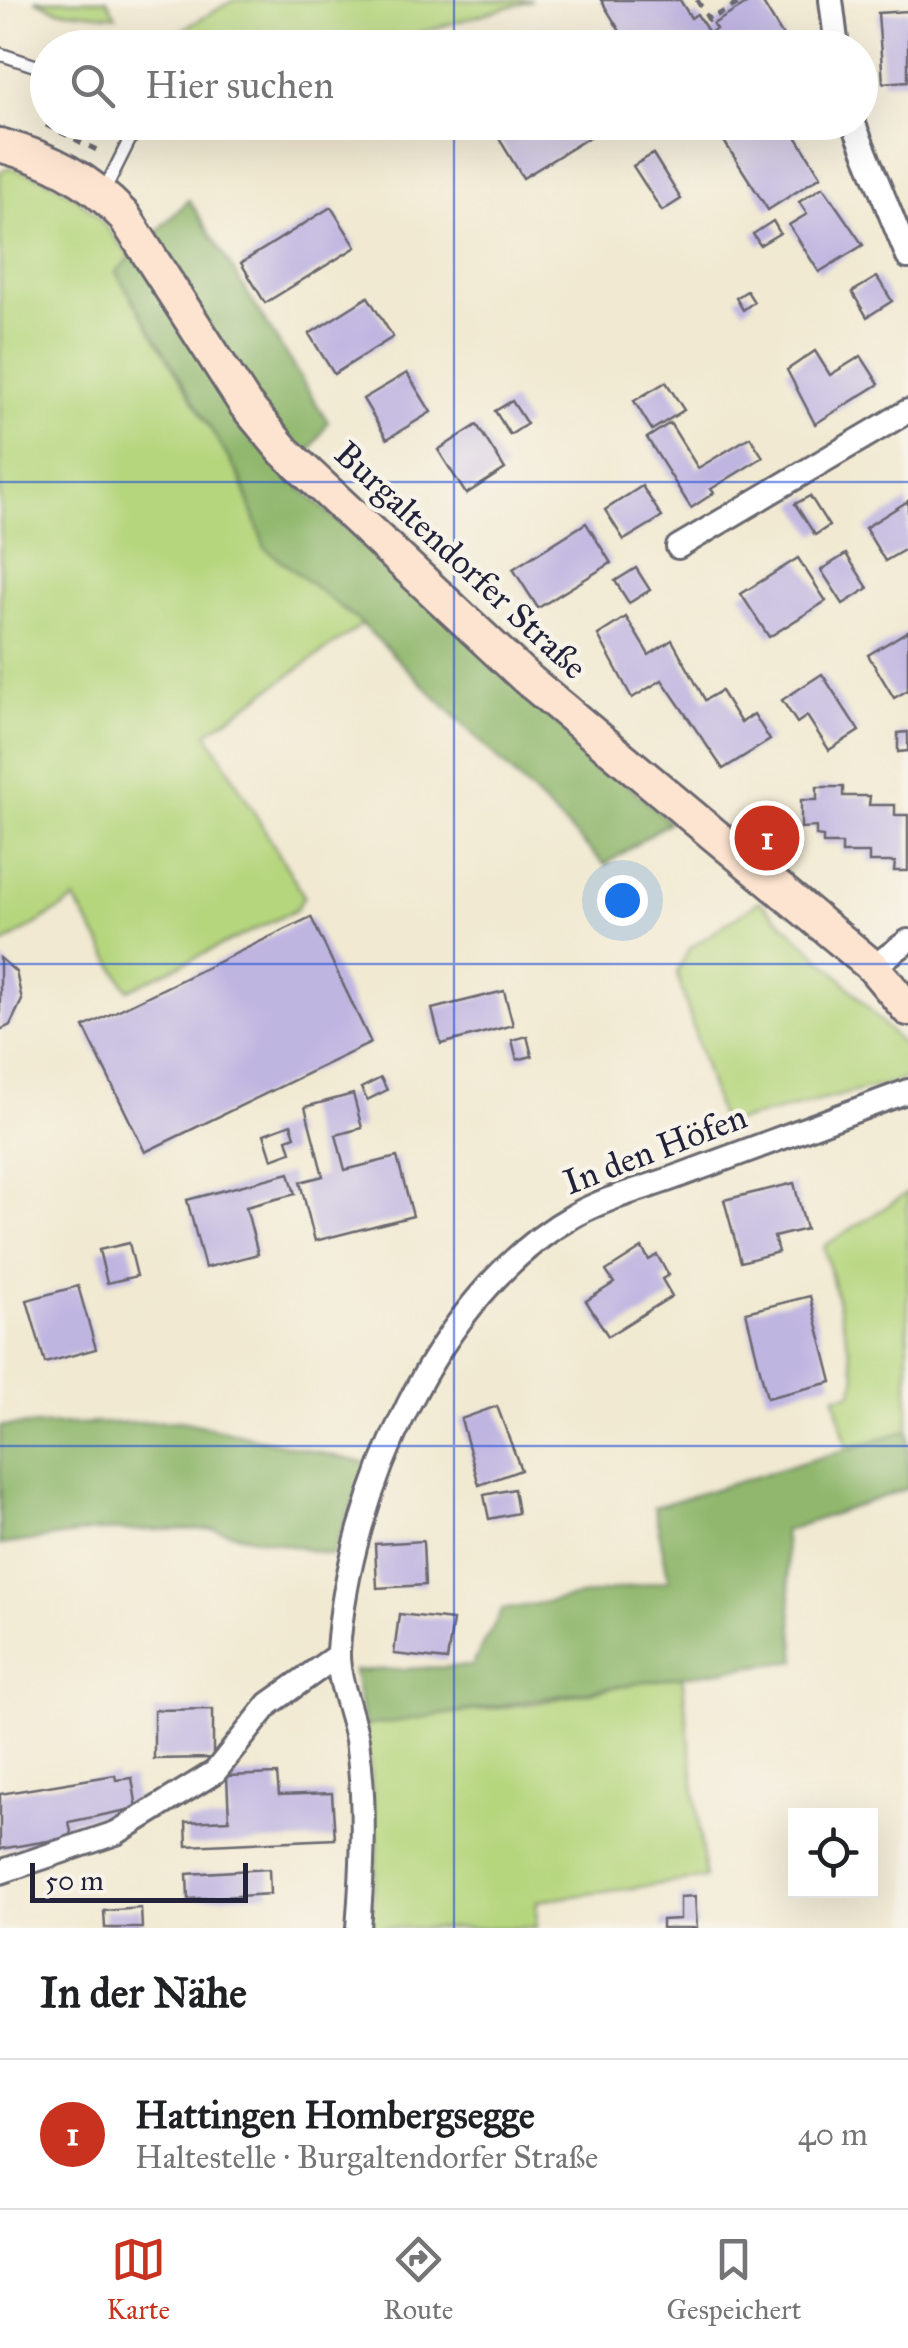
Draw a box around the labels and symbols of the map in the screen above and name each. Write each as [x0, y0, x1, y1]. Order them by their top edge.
street label: Burgaltendorfer Straße [325, 432, 596, 688]
pin: 1 [734, 800, 800, 876]
your location [597, 875, 648, 926]
street label: In den Höfen [558, 1095, 753, 1204]
scale bar [30, 1858, 248, 1902]

